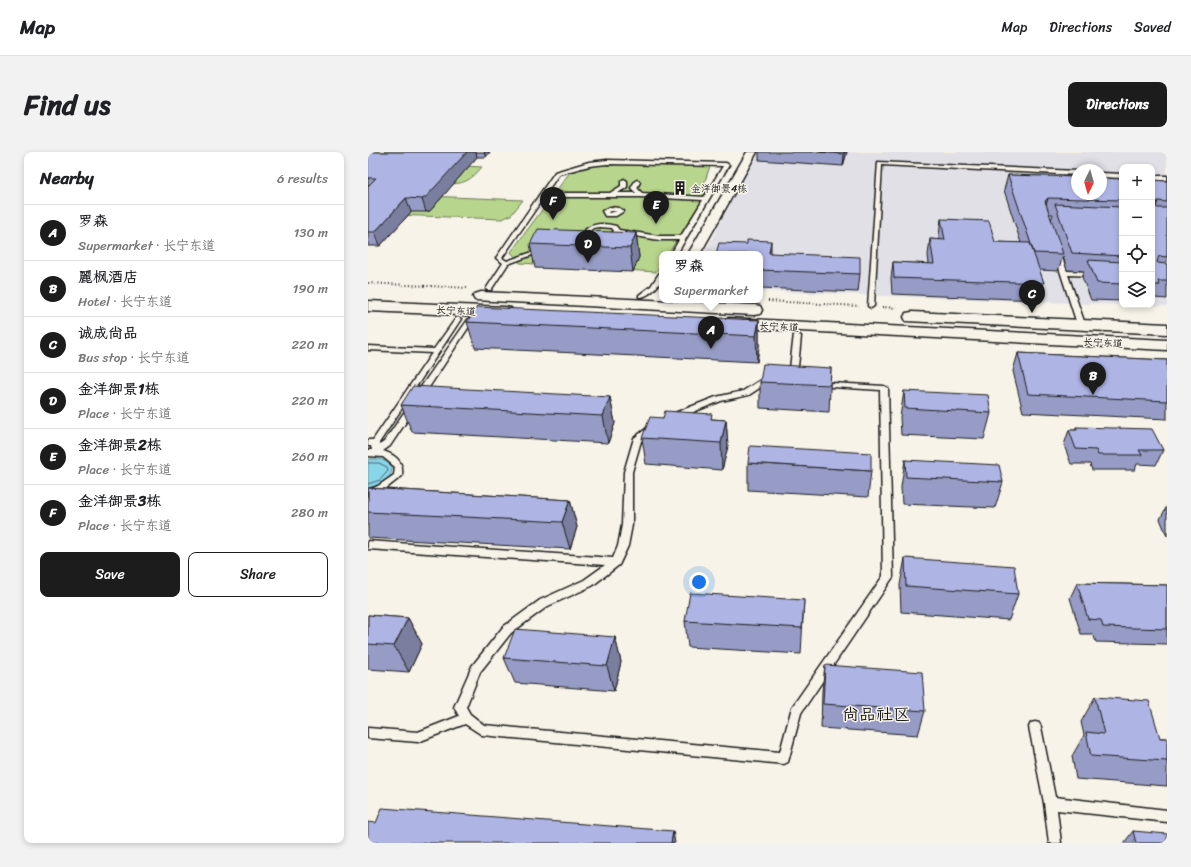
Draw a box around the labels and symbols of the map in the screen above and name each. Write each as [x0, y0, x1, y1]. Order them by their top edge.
north arrow [1071, 164, 1107, 200]
building icon: 金洋御景4栋 [672, 180, 688, 196]
place label: 金洋御景4栋 [691, 180, 747, 198]
pin: F [540, 187, 566, 220]
pin: E [643, 191, 669, 224]
pin: D [575, 230, 601, 263]
pin: C [1019, 280, 1045, 313]
street label: 长宁东道 [436, 301, 476, 321]
pin: A [698, 316, 724, 349]
street label: 长宁东道 [759, 317, 799, 337]
street label: 长宁东道 [1083, 333, 1123, 353]
pin: B [1080, 362, 1106, 395]
your location [689, 572, 709, 592]
district label: 尚品社区 [842, 699, 910, 729]

